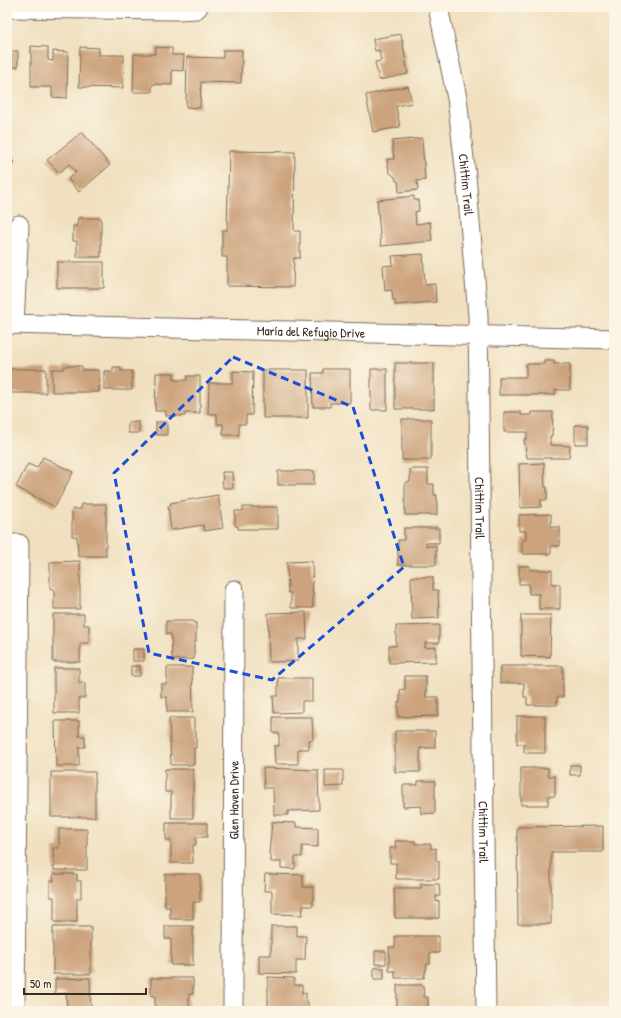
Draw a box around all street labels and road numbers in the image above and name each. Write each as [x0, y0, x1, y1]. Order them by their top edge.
street label: Chittim Trail [454, 153, 478, 217]
street label: María del Refugio Drive [257, 321, 365, 342]
street label: Chittim Trail [471, 477, 490, 540]
street label: Glen Haven Drive [224, 761, 243, 839]
street label: Chittim Trail [475, 801, 493, 864]

